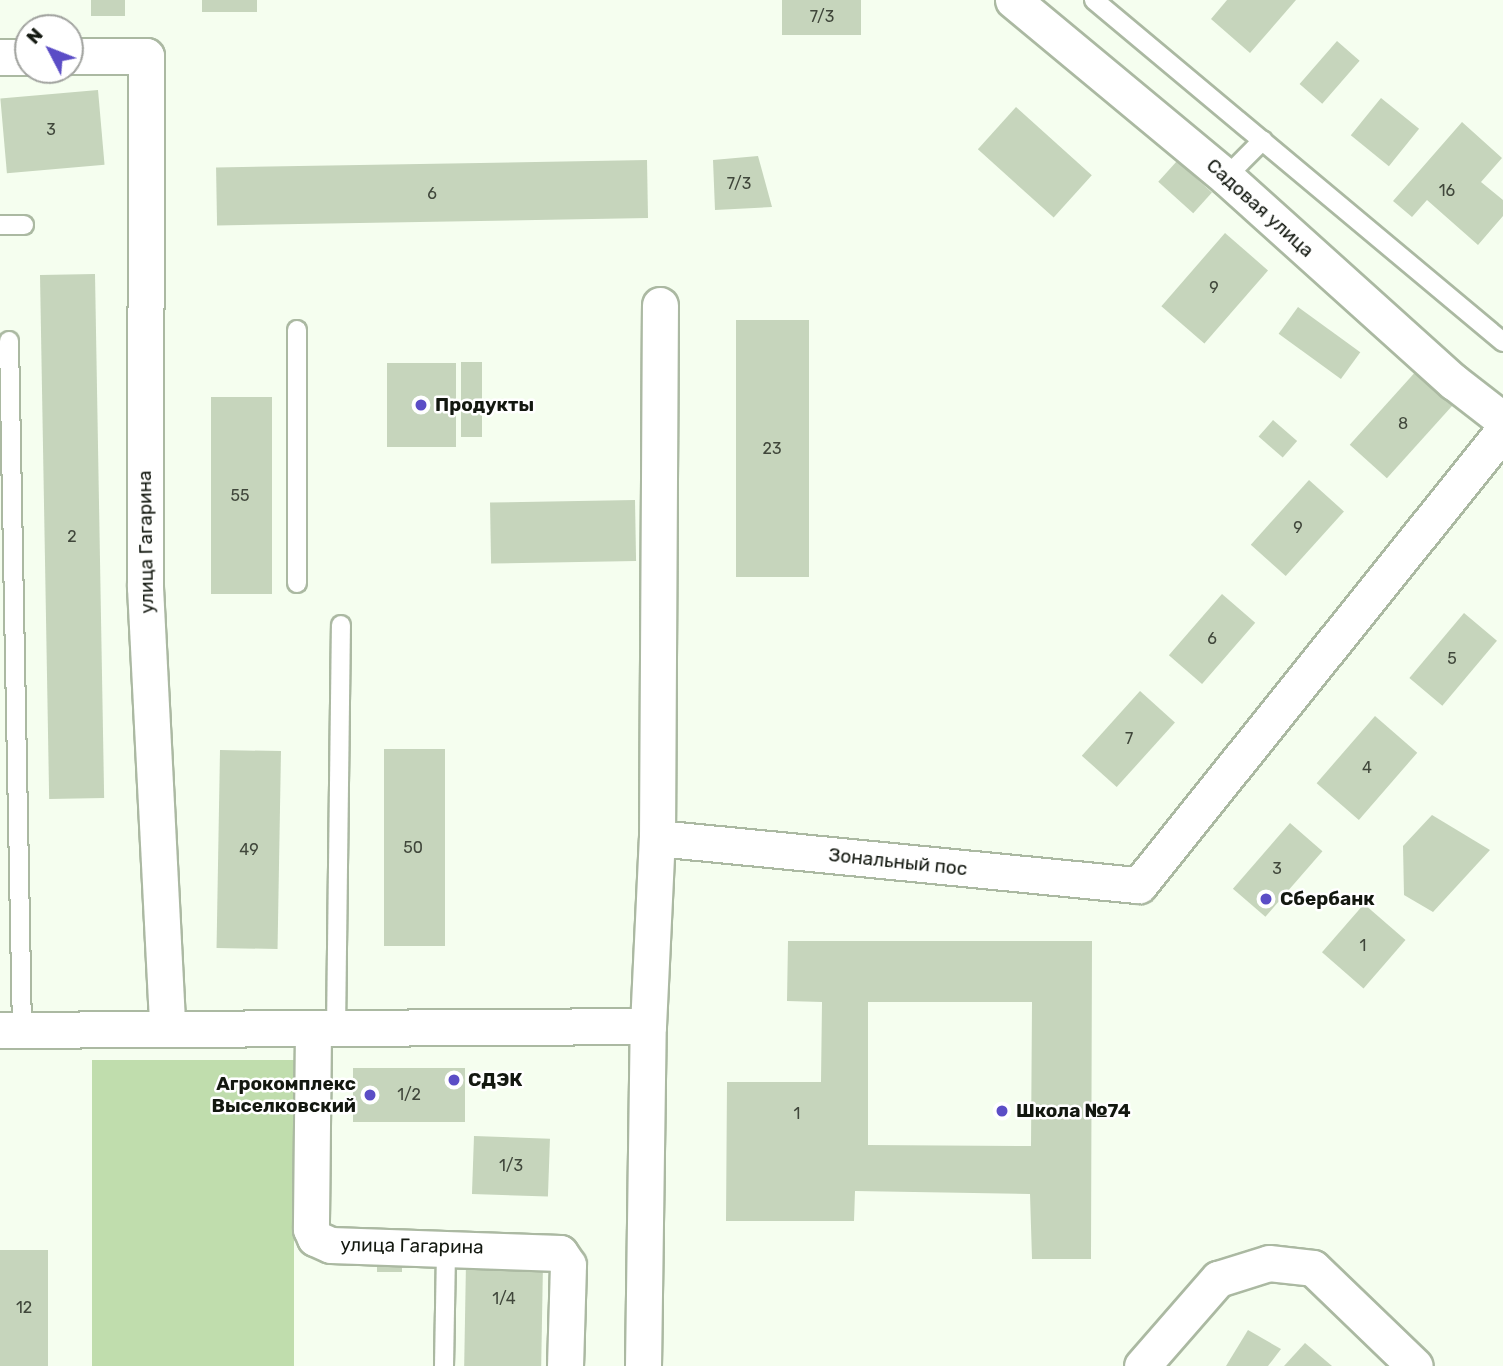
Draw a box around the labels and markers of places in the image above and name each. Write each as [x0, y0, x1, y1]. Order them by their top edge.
place label: Продукты [435, 394, 534, 416]
marker: Продукты [413, 397, 429, 413]
place label: Сбербанк [1280, 888, 1375, 910]
marker: Сбербанк [1258, 891, 1274, 907]
place label: СДЭК [468, 1069, 523, 1091]
marker: СДЭК [446, 1072, 462, 1088]
place label: Агрокомплекс Выселковский [212, 1073, 356, 1117]
marker: Агрокомплекс Выселковский [362, 1087, 378, 1103]
place label: Школа №74 [1016, 1100, 1131, 1122]
marker: Школа №74 [994, 1103, 1010, 1119]

